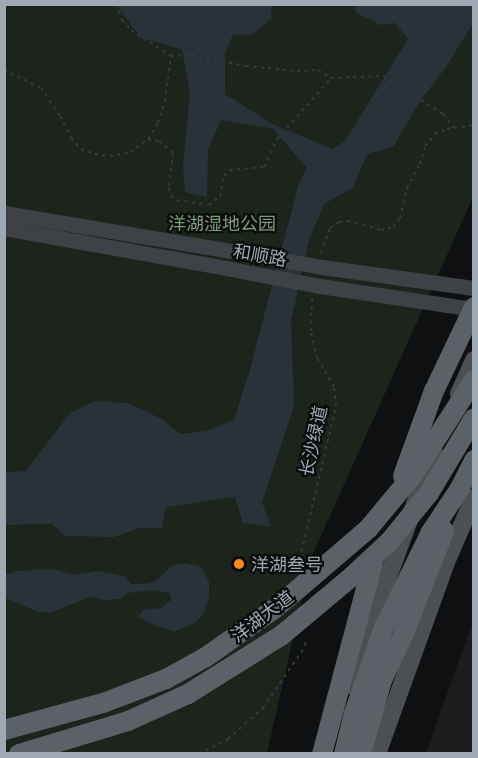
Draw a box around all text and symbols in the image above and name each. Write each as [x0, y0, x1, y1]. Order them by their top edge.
park label: 洋湖湿地公园 [168, 212, 276, 234]
street label: 和顺路 [232, 240, 288, 270]
street label: 长沙绿道 [295, 404, 331, 478]
place label: 洋湖叁号 [251, 553, 323, 575]
marker: 洋湖叁号 [232, 557, 246, 571]
street label: 洋湖大道 [227, 586, 297, 646]

